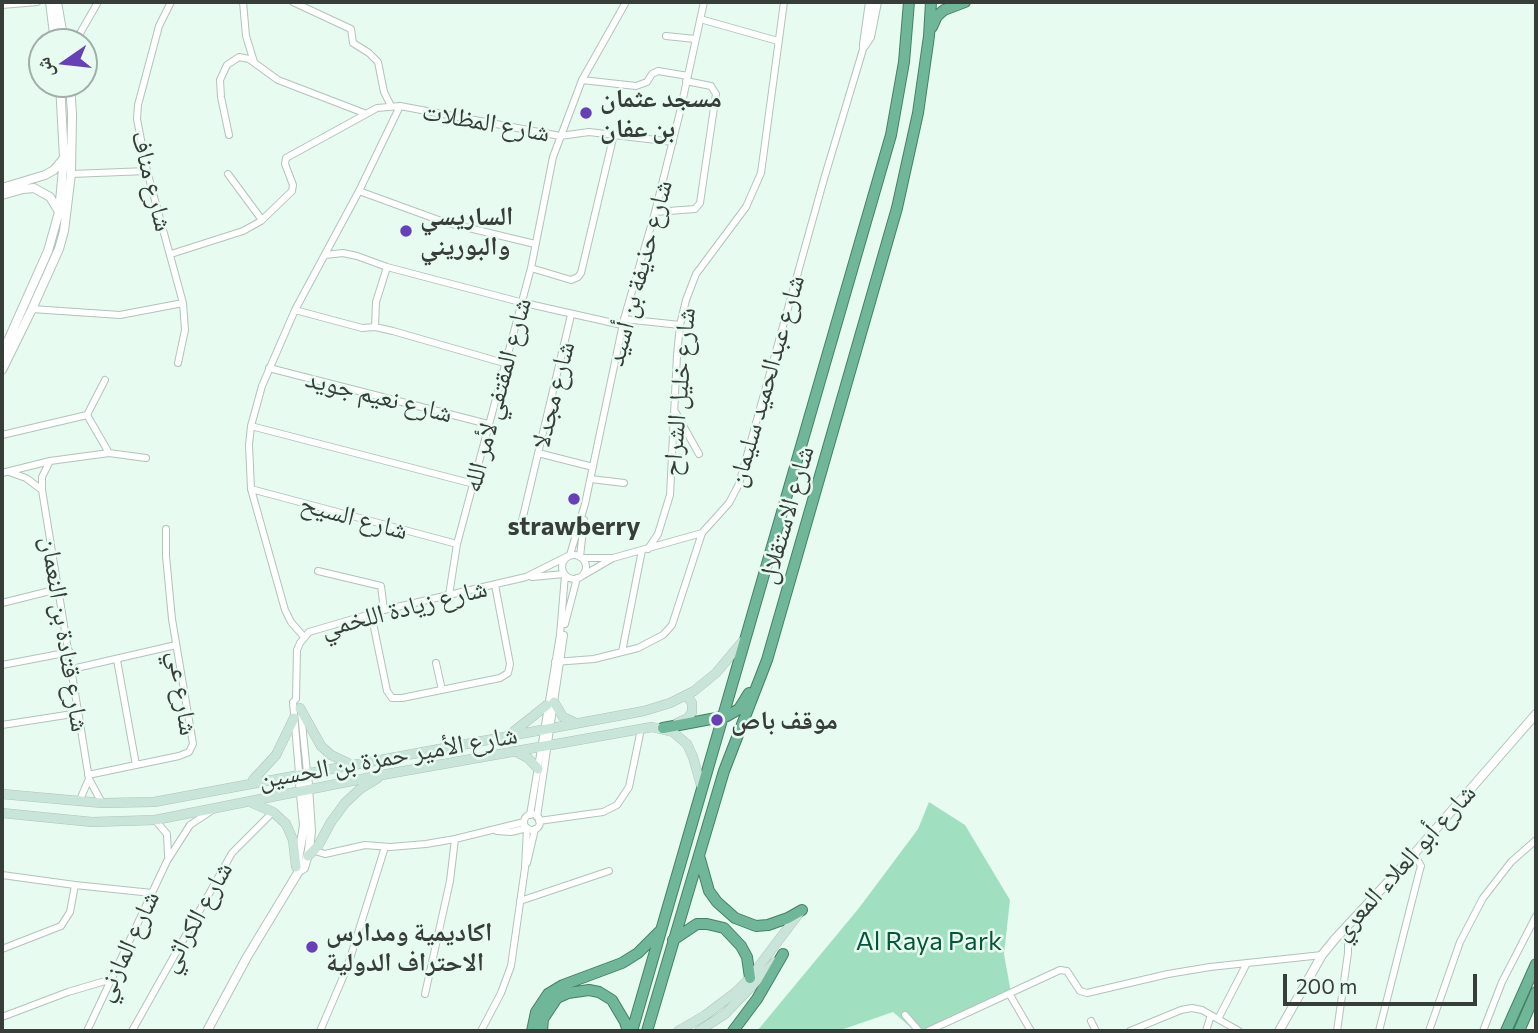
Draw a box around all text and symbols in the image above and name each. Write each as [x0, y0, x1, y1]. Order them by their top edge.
north arrow [28, 28, 98, 98]
text: ش [30, 55, 58, 80]
place label: مسجد عثمان بن عفان [600, 82, 722, 144]
street label: شارع المظلات [420, 95, 552, 149]
marker: مسجد عثمان بن عفان [578, 105, 594, 121]
street label: شارع مناف [124, 128, 180, 234]
street label: شارع حذيفة بن أسيد [599, 177, 679, 369]
place label: الساريسي والبوريني [420, 200, 513, 262]
marker: الساريسي والبوريني [398, 223, 414, 239]
street label: شارع عبدالحميد سليمان [721, 271, 811, 491]
street label: شارع المقتفي لأمر الله [456, 294, 538, 496]
street label: شارع خليل الشراح [656, 306, 702, 478]
street label: شارع مجدلا [525, 338, 581, 452]
street label: شارع نعيم جويد [302, 363, 456, 429]
street label: شارع الاستقلال [751, 442, 821, 588]
street label: شارع السيح [297, 488, 411, 546]
marker: strawberry [566, 491, 582, 507]
place label: strawberry [507, 510, 641, 542]
street label: شارع قتادة بن النعمان [34, 534, 96, 734]
street label: شارع زيادة اللخمي [318, 572, 490, 644]
street label: شارع عي [162, 649, 204, 737]
place label: موقف باص [731, 704, 838, 736]
marker: موقف باص [709, 712, 725, 728]
street label: شارع الأمير حمزة بن الحسين [256, 719, 520, 795]
street label: شارع أبو العلاء المعري [1326, 777, 1482, 947]
street label: شارع الكراثي [153, 856, 239, 978]
street label: شارع المازني [88, 886, 166, 1006]
place label: اكاديمية ومدارس الاحتراف الدولية [326, 916, 492, 978]
park label: Al Raya Park [856, 925, 1002, 957]
marker: اكاديمية ومدارس الاحتراف الدولية [304, 939, 320, 955]
scale bar [1286, 960, 1480, 1004]
text: 200 m [1296, 973, 1357, 998]

